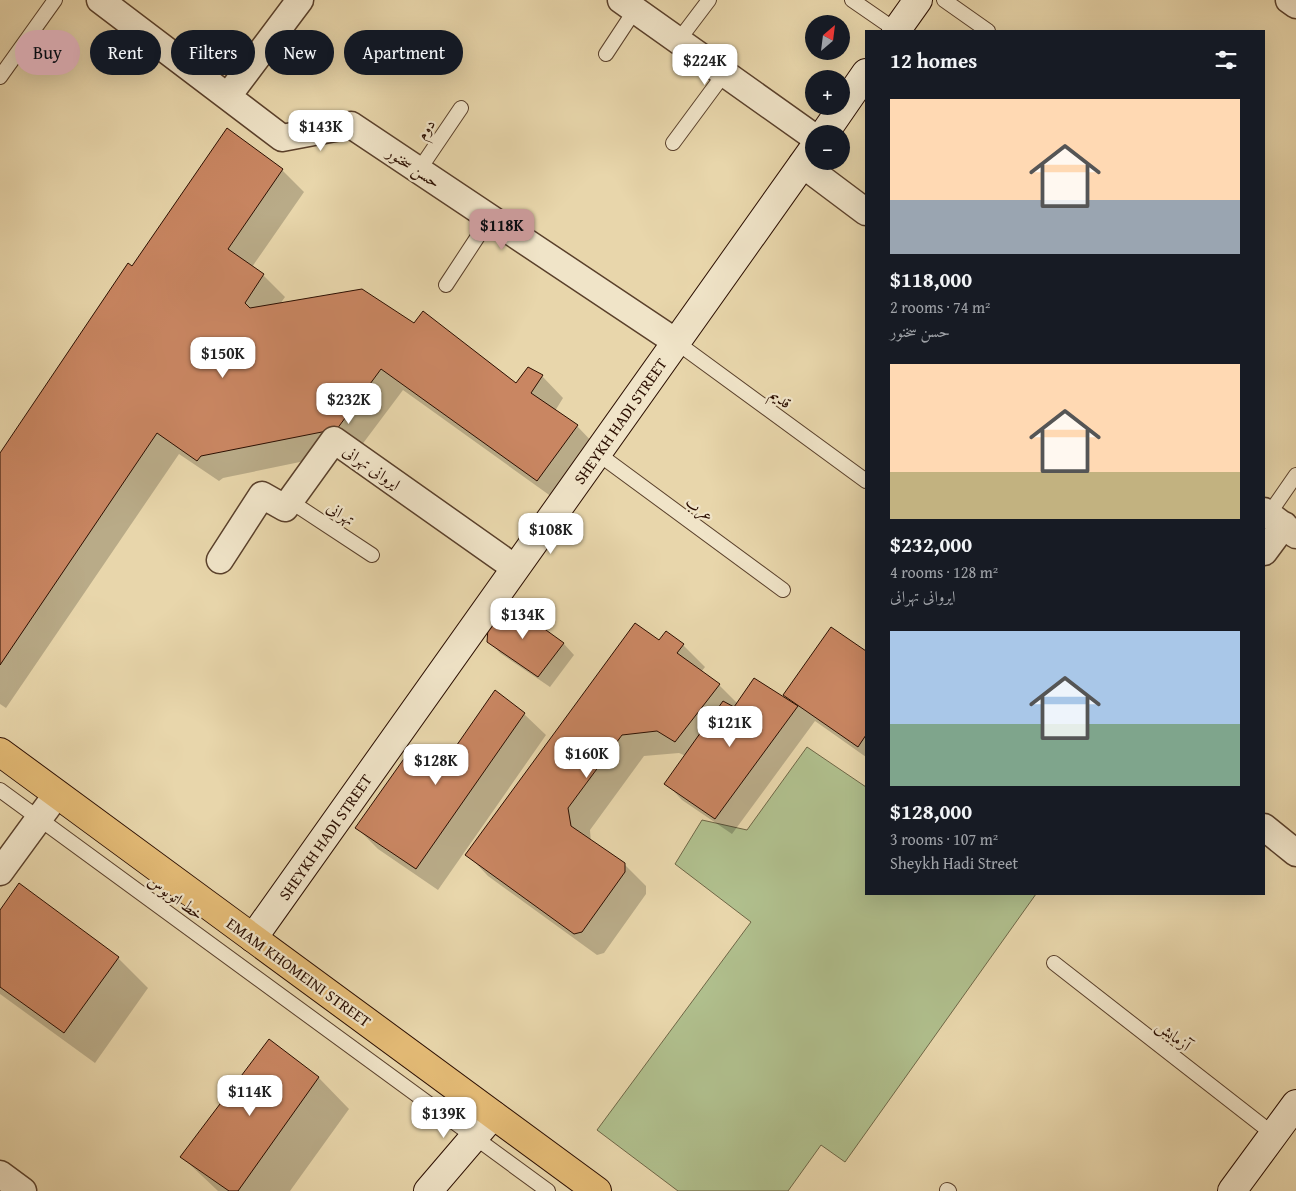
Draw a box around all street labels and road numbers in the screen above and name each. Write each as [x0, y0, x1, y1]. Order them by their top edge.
street label: دوم [409, 114, 443, 146]
street label: حسن سخنور [381, 139, 446, 194]
street label: SHEYKH HADI STREET [567, 353, 673, 489]
street label: قدیم [763, 382, 797, 417]
street label: ایروانی تهرانی [338, 438, 406, 496]
street label: عرب [681, 489, 719, 527]
street label: تهرانی [322, 495, 360, 531]
street label: SHEYKH HADI STREET [272, 769, 378, 905]
street label: خط اتوبوس [143, 869, 209, 925]
street label: EMAM KHOMEINI STREET [222, 911, 376, 1033]
street label: آزمایش [1151, 1014, 1198, 1057]

